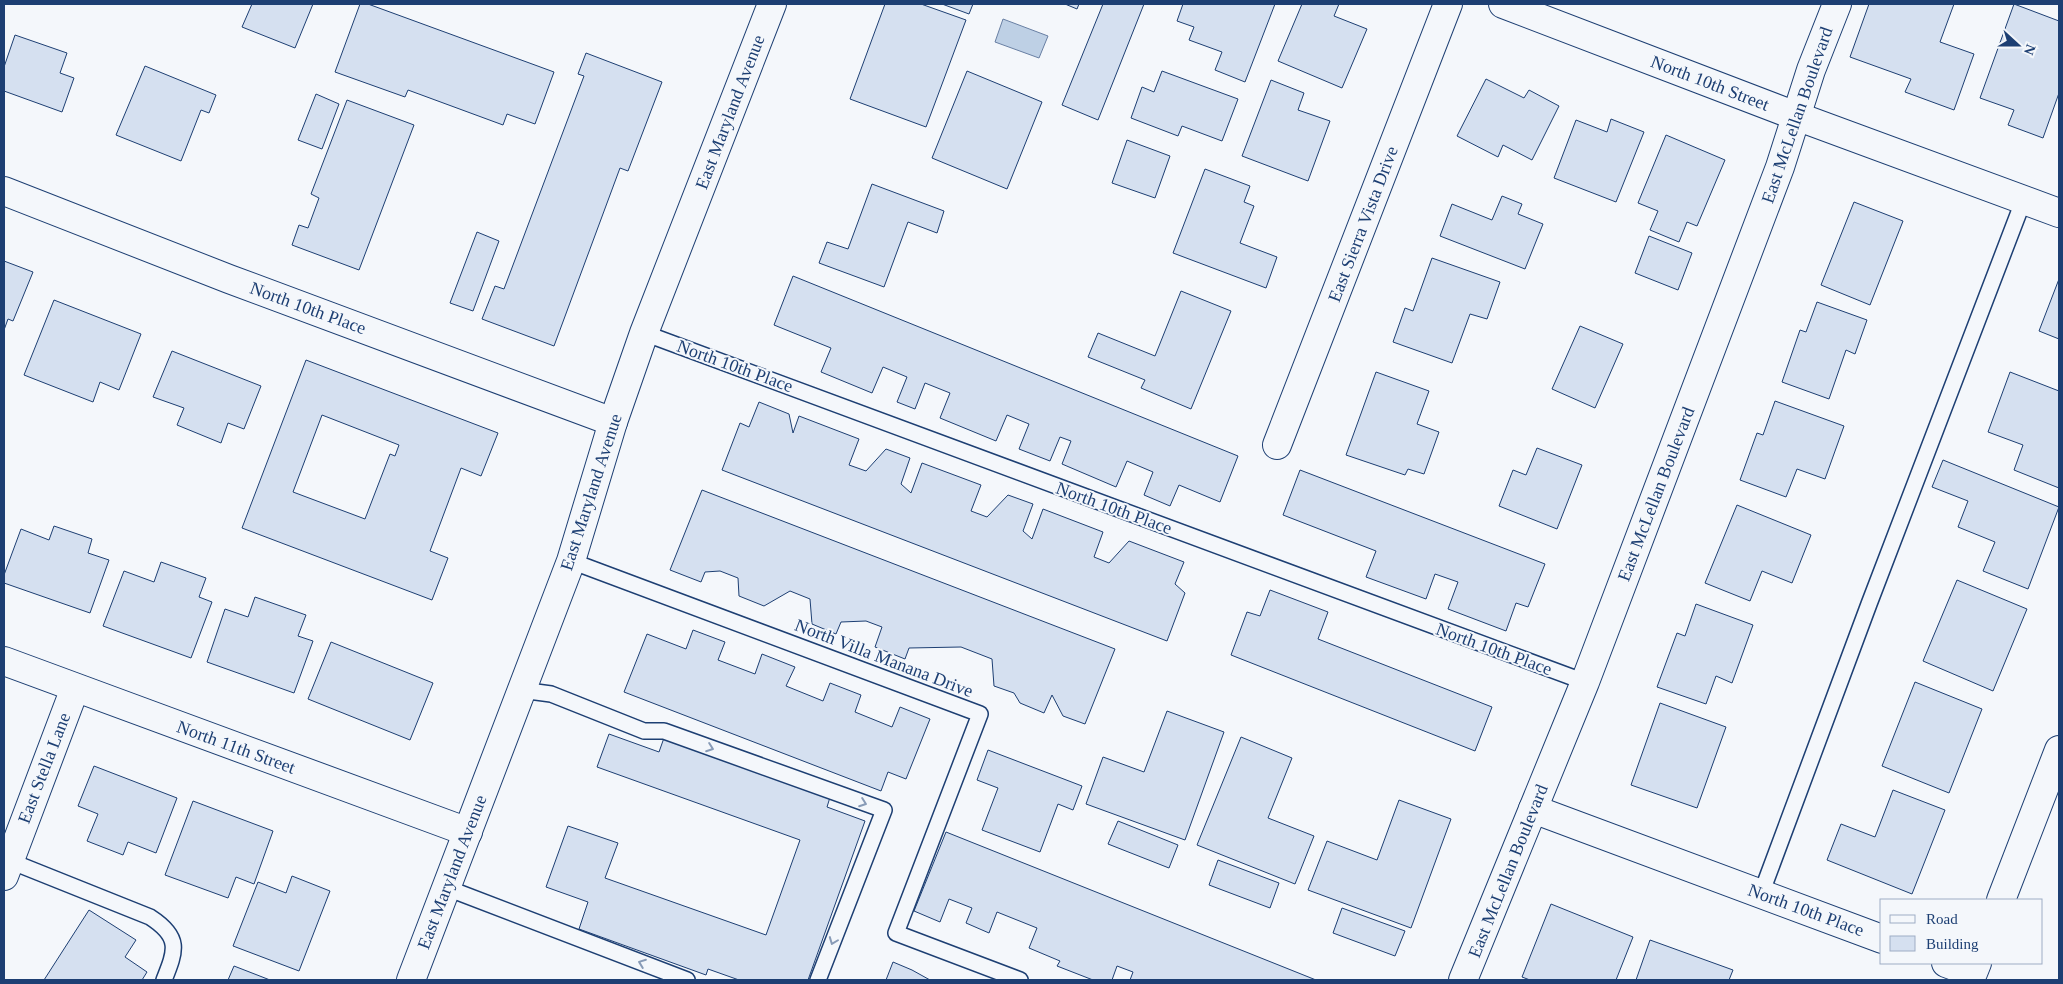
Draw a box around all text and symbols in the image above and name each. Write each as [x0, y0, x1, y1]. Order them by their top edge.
north arrow [1993, 20, 2043, 70]
street label: East McLellan Boulevard [1757, 24, 1837, 206]
street label: East Maryland Avenue [691, 32, 769, 192]
text: N [2021, 42, 2038, 57]
street label: North 10th Street [1648, 51, 1772, 115]
street label: East Sierra Vista Drive [1324, 143, 1402, 305]
street label: North 10th Place [247, 278, 369, 338]
street label: North 10th Place [674, 336, 796, 396]
street label: East McLellan Boulevard [1614, 404, 1698, 584]
street label: East Maryland Avenue [556, 411, 626, 573]
street label: North 10th Place [1053, 478, 1175, 538]
street label: North Villa Manana Drive [792, 615, 976, 701]
street label: North 10th Place [1433, 619, 1555, 679]
street label: East Stella Lane [14, 710, 74, 826]
street label: North 11th Street [174, 716, 298, 778]
one-way arrow [705, 742, 714, 752]
street label: East McLellan Boulevard [1464, 782, 1552, 960]
street label: East Maryland Avenue [413, 792, 491, 952]
one-way arrow [858, 797, 867, 807]
street label: North 10th Place [1745, 880, 1867, 940]
legend [1880, 899, 2043, 964]
text: Road [1926, 911, 1958, 927]
one-way arrow [829, 936, 839, 945]
text: Building [1926, 936, 1979, 952]
one-way arrow [638, 958, 647, 969]

